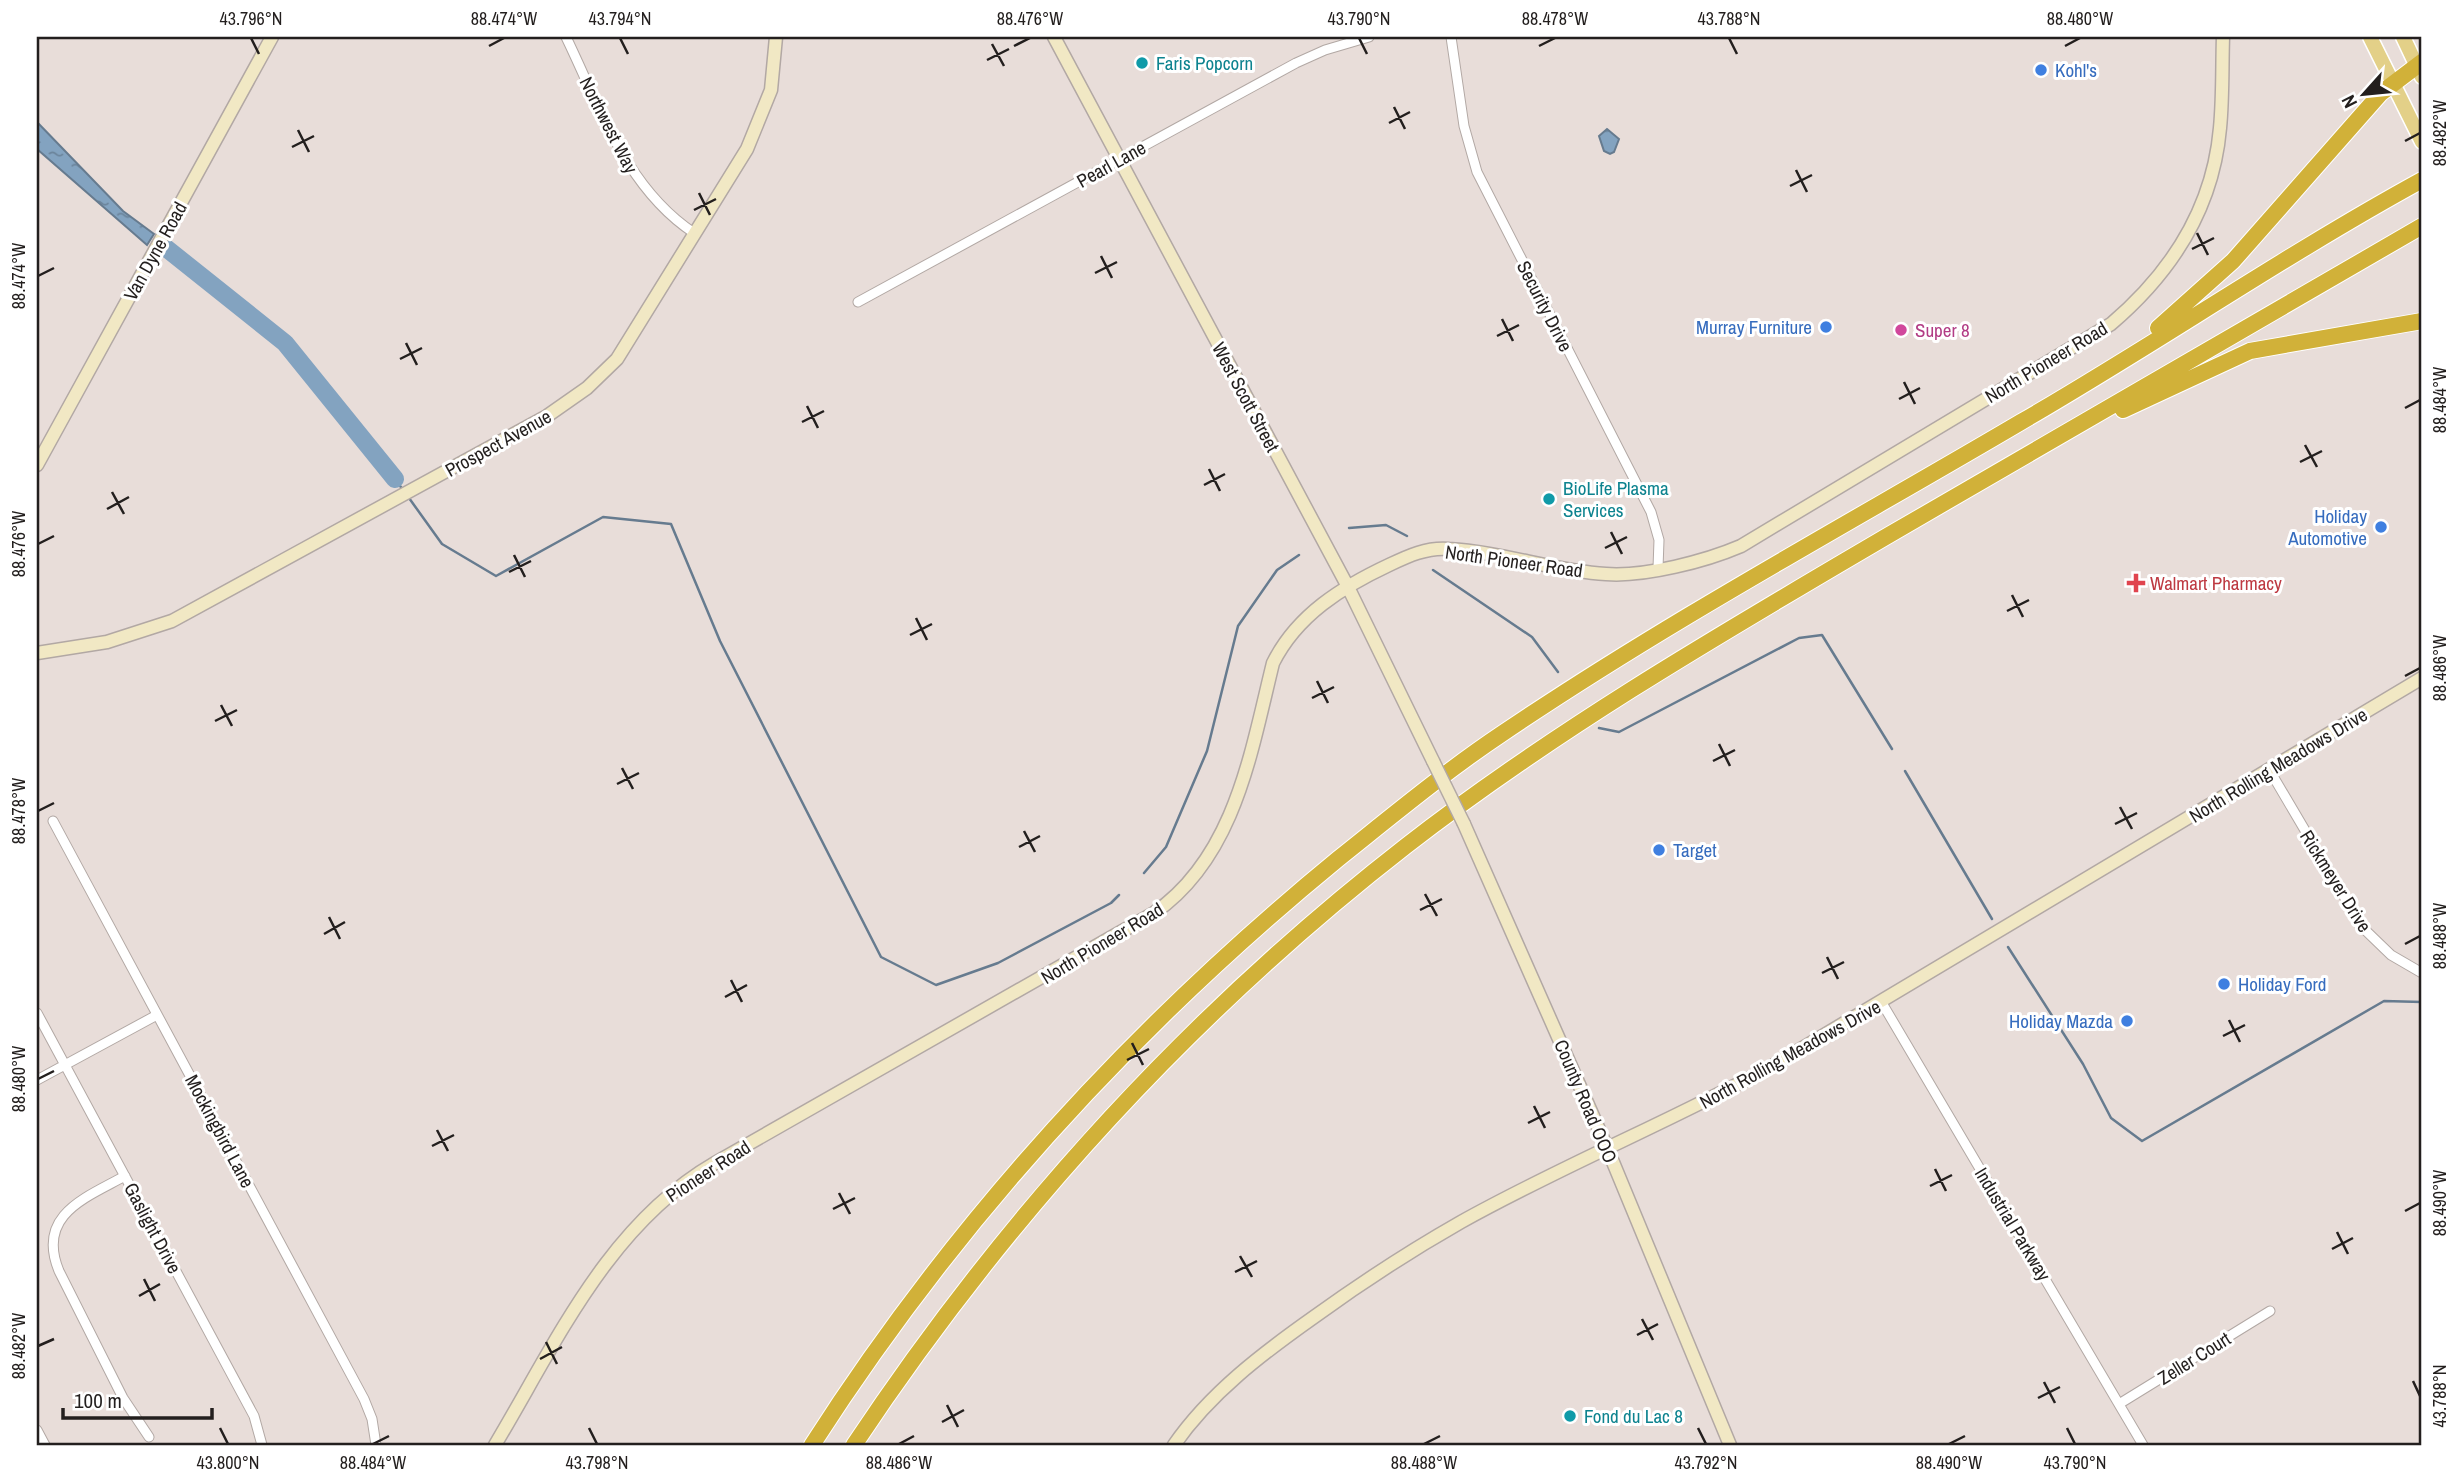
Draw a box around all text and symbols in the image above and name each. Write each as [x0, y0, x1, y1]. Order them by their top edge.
text: 43.796°N [220, 6, 283, 31]
text: 88.474°W [471, 6, 537, 31]
text: 43.794°N [589, 6, 652, 31]
text: 88.476°W [997, 6, 1063, 31]
text: 43.790°N [1328, 6, 1391, 31]
text: 88.478°W [1522, 6, 1588, 31]
text: 43.788°N [1698, 6, 1761, 31]
text: 88.480°W [2047, 6, 2113, 31]
place label: Faris Popcorn [1156, 50, 1253, 76]
marker: Faris Popcorn [1134, 55, 1150, 71]
place label: Kohl's [2055, 57, 2097, 83]
north arrow [2330, 60, 2400, 130]
marker: Kohl's [2033, 62, 2049, 78]
street label: Northwest Way [574, 72, 645, 178]
text: N [2335, 91, 2363, 113]
text: 88.482°W [2427, 100, 2452, 166]
street label: Pearl Lane [1072, 134, 1150, 194]
street label: Van Dyne Road [117, 197, 193, 305]
text: 88.474°W [6, 243, 31, 309]
street label: Security Drive [1511, 256, 1579, 356]
place label: Murray Furniture [1696, 314, 1812, 340]
street label: North Pioneer Road [1980, 315, 2112, 409]
place label: Super 8 [1915, 317, 1970, 343]
marker: Murray Furniture [1818, 319, 1834, 335]
marker: Super 8 [1893, 322, 1909, 338]
street label: West Scott Street [1206, 337, 1286, 457]
text: 88.484°W [2427, 367, 2452, 433]
street label: Prospect Avenue [440, 403, 556, 483]
place label: BioLife Plasma Services [1563, 475, 1669, 523]
marker: BioLife Plasma Services [1541, 491, 1557, 507]
place label: Holiday Automotive [2287, 503, 2367, 551]
text: 88.476°W [6, 511, 31, 577]
marker: Holiday Automotive [2373, 519, 2389, 535]
street label: North Pioneer Road [1444, 538, 1584, 584]
place label: Walmart Pharmacy [2150, 570, 2282, 596]
marker: Walmart Pharmacy [2128, 575, 2144, 591]
text: 88.486°W [2427, 635, 2452, 701]
street label: North Rolling Meadows Drive [2184, 701, 2372, 829]
text: 88.478°W [6, 778, 31, 844]
street label: Rickmeyer Drive [2294, 825, 2378, 937]
place label: Target [1673, 837, 1717, 863]
marker: Target [1651, 842, 1667, 858]
street label: North Pioneer Road [1036, 896, 1168, 990]
text: 88.488°W [2427, 903, 2452, 969]
place label: Holiday Ford [2238, 971, 2326, 997]
marker: Holiday Ford [2216, 976, 2232, 992]
street label: North Rolling Meadows Drive [1695, 993, 1885, 1115]
place label: Holiday Mazda [2009, 1008, 2113, 1034]
marker: Holiday Mazda [2119, 1013, 2135, 1029]
street label: County Road OOO [1548, 1035, 1624, 1167]
text: 88.480°W [6, 1046, 31, 1112]
street label: Mockingbird Lane [179, 1070, 261, 1192]
street label: Pioneer Road [661, 1134, 755, 1208]
street label: Industrial Parkway [1969, 1162, 2057, 1286]
text: 88.490°W [2427, 1170, 2452, 1236]
street label: Gaslight Drive [118, 1178, 188, 1278]
text: 88.482°W [6, 1313, 31, 1379]
street label: Zeller Court [2153, 1325, 2236, 1391]
text: 43.788°N [2427, 1365, 2452, 1428]
scale bar [63, 1377, 212, 1421]
text: 100 m [74, 1386, 122, 1415]
place label: Fond du Lac 8 [1584, 1403, 1683, 1429]
marker: Fond du Lac 8 [1562, 1408, 1578, 1424]
text: 43.800°N [197, 1450, 260, 1475]
text: 88.484°W [340, 1450, 406, 1475]
text: 43.798°N [566, 1450, 629, 1475]
text: 88.486°W [866, 1450, 932, 1475]
text: 88.488°W [1391, 1450, 1457, 1475]
text: 43.792°N [1675, 1450, 1738, 1475]
text: 88.490°W [1916, 1450, 1982, 1475]
text: 43.790°N [2044, 1450, 2107, 1475]

